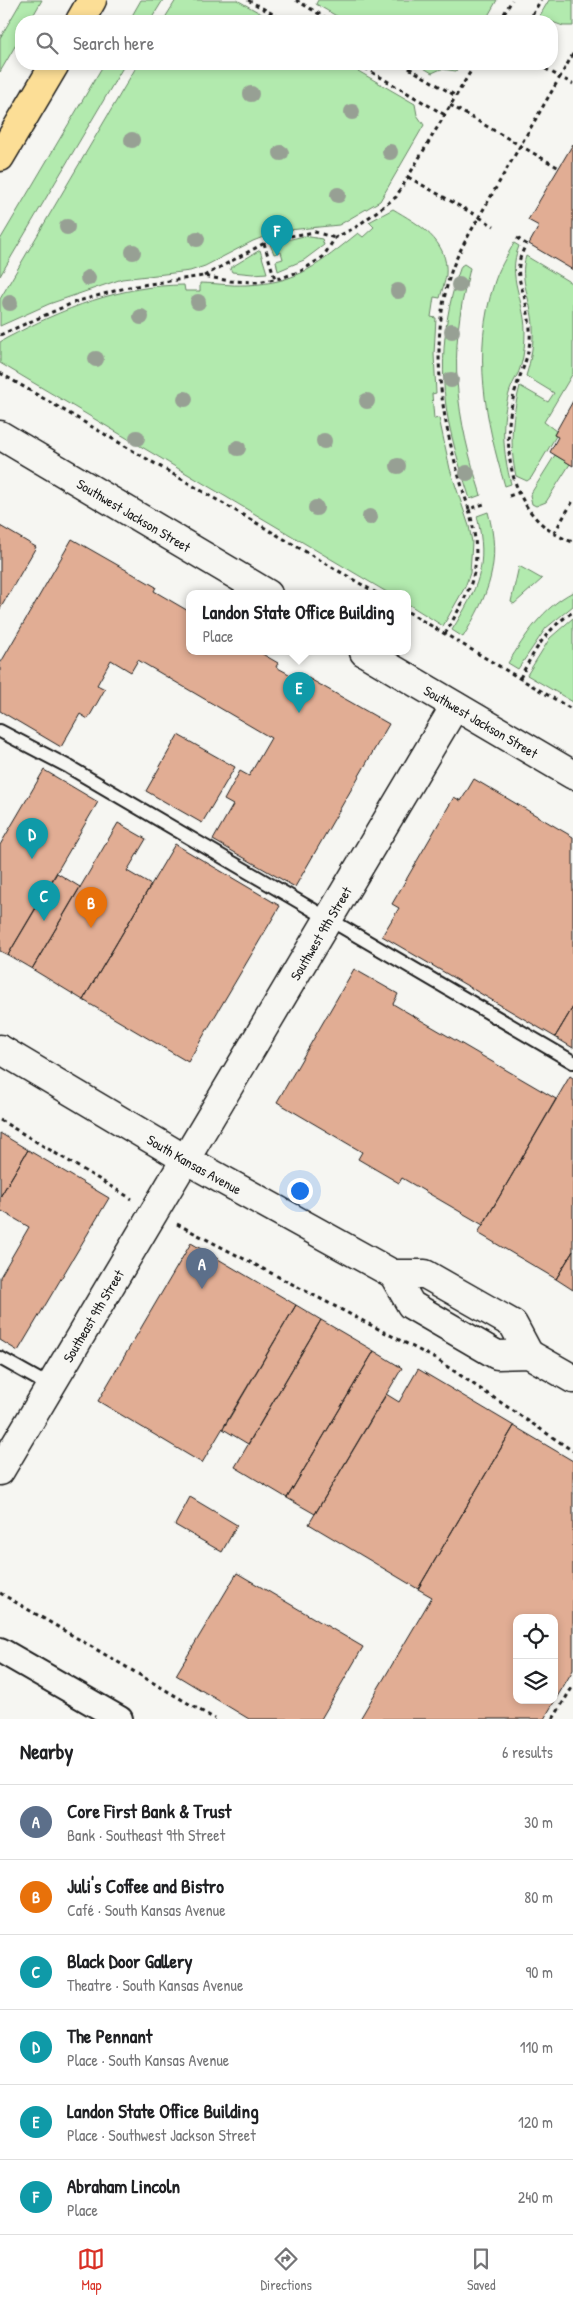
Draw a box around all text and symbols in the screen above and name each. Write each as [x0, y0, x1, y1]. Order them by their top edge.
search box [15, 15, 558, 70]
icon: search [33, 29, 61, 57]
text: Search here [73, 30, 154, 56]
pin: F [261, 215, 293, 256]
street label: Southwest Jackson Street [74, 473, 195, 556]
popup [186, 590, 411, 655]
text: Landon State Office Building [203, 599, 394, 625]
text: Place [203, 625, 233, 647]
pin: E [283, 672, 315, 713]
street label: Southwest Jackson Street [421, 680, 542, 762]
pin: D [16, 818, 48, 859]
pin: C [28, 880, 60, 921]
street label: Southwest 9th Street [285, 883, 355, 983]
pin: B [75, 887, 107, 928]
street label: South Kansas Avenue [144, 1129, 246, 1198]
your location [287, 1178, 313, 1204]
pin: A [186, 1248, 218, 1289]
street label: Southeast 9th Street [58, 1265, 128, 1365]
map controls [513, 1614, 558, 1704]
button: locate [513, 1614, 558, 1659]
button: layers [513, 1659, 558, 1704]
text: Nearby [20, 1737, 73, 1766]
text: 6 results [502, 1741, 553, 1763]
text: Core First Bank & Trust [67, 1798, 231, 1824]
text: A [32, 1811, 40, 1833]
text: 30 m [524, 1811, 553, 1833]
text: Bank · Southeast 9th Street [67, 1824, 225, 1846]
text: Juli's Coffee and Bistro [67, 1873, 224, 1899]
text: B [32, 1886, 40, 1908]
text: 80 m [524, 1886, 553, 1908]
text: Café · South Kansas Avenue [67, 1899, 226, 1921]
text: Black Door Gallery [67, 1948, 192, 1974]
text: C [32, 1961, 40, 1983]
text: 90 m [525, 1961, 553, 1983]
text: Theatre · South Kansas Avenue [67, 1974, 243, 1996]
text: The Pennant [67, 2023, 152, 2049]
text: D [32, 2036, 40, 2058]
text: 110 m [520, 2036, 553, 2058]
text: Place · South Kansas Avenue [67, 2049, 229, 2071]
text: Landon State Office Building [67, 2098, 259, 2124]
text: E [32, 2111, 40, 2133]
text: 120 m [518, 2111, 553, 2133]
text: Place · Southwest Jackson Street [67, 2124, 256, 2146]
text: Abraham Lincoln [67, 2173, 180, 2199]
text: F [33, 2186, 39, 2208]
text: 240 m [518, 2186, 553, 2208]
text: Place [67, 2199, 98, 2221]
tab: Map [77, 2245, 105, 2294]
tab: Directions [260, 2245, 312, 2294]
tab: Saved [467, 2245, 496, 2294]

